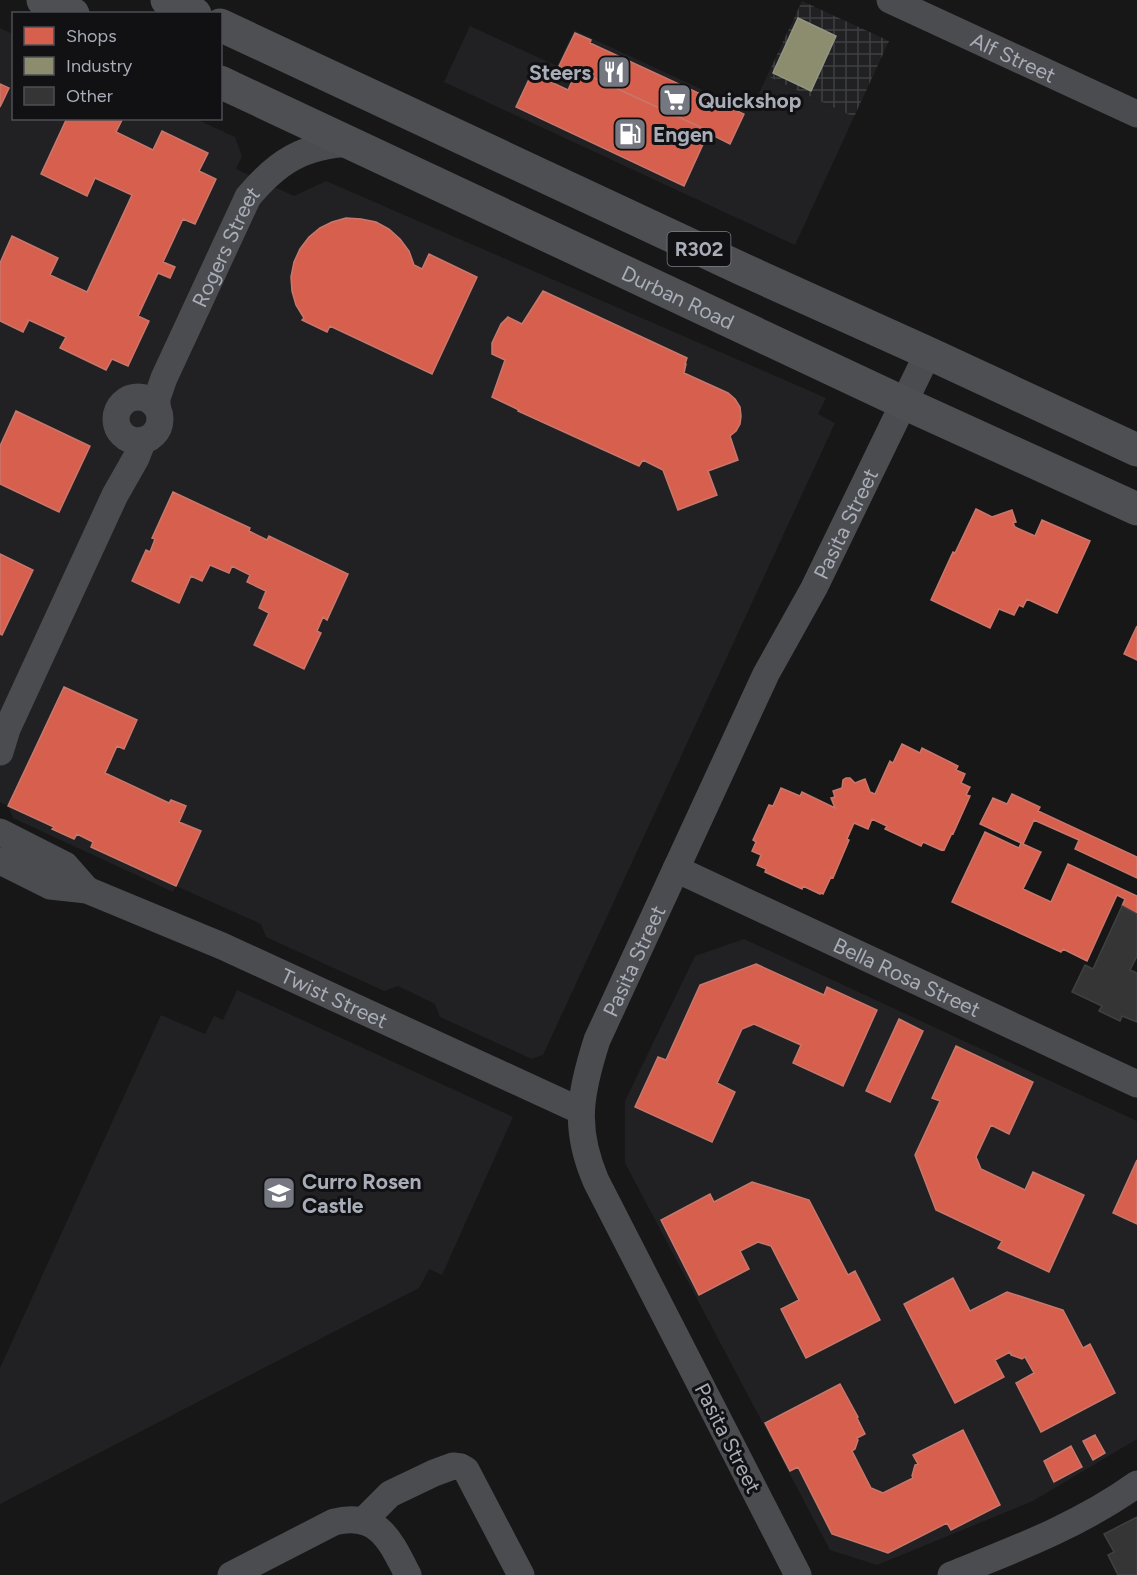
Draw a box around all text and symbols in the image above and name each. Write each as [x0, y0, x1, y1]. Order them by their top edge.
legend [12, 12, 222, 120]
text: Shops [66, 25, 117, 47]
street label: Alf Street [967, 27, 1060, 87]
restaurant icon: Steers [596, 54, 632, 90]
text: Industry [66, 55, 133, 77]
place label: Steers [529, 60, 591, 85]
supermarket icon: Quickshop [657, 82, 693, 118]
text: Other [66, 85, 113, 107]
place label: Quickshop [698, 88, 801, 113]
fuel station icon: Engen [612, 116, 648, 152]
place label: Engen [653, 122, 713, 147]
street label: Rogers Street [186, 181, 264, 311]
road number: R302 [668, 232, 730, 266]
street label: Durban Road [618, 260, 738, 334]
street label: Pasita Street [808, 464, 883, 583]
street label: Pasita Street [597, 901, 670, 1020]
street label: Bella Rosa Street [830, 932, 985, 1022]
street label: Twist Street [277, 962, 392, 1033]
place label: Curro Rosen Castle [302, 1169, 421, 1218]
school or university icon: Curro Rosen Castle [261, 1175, 297, 1211]
street label: Pasita Street [690, 1379, 766, 1497]

